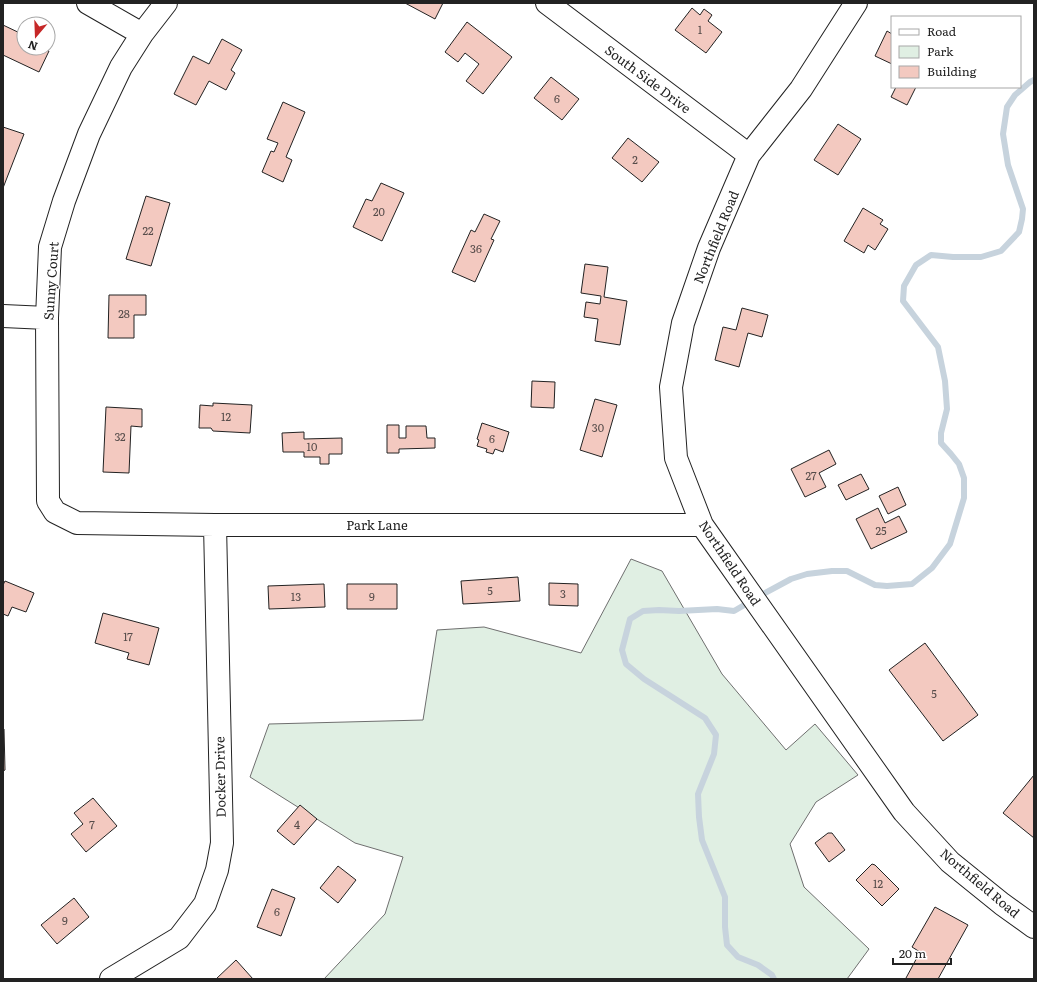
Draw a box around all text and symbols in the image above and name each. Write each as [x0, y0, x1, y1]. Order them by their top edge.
north arrow [16, 16, 56, 56]
legend [891, 16, 1021, 88]
house number: 1 [698, 21, 703, 37]
text: Road [927, 22, 957, 40]
text: N [25, 37, 39, 55]
street label: South Side Drive [601, 40, 695, 117]
text: Park [927, 42, 954, 60]
text: Building [927, 62, 977, 80]
house number: 6 [554, 90, 560, 106]
house number: 2 [632, 151, 638, 167]
street label: Northfield Road [688, 187, 743, 286]
house number: 20 [373, 203, 385, 219]
house number: 22 [142, 222, 154, 238]
street label: Sunny Court [38, 240, 63, 321]
house number: 36 [470, 240, 482, 256]
house number: 28 [118, 305, 130, 321]
house number: 12 [221, 408, 231, 424]
house number: 30 [592, 419, 604, 435]
house number: 32 [114, 428, 126, 444]
house number: 6 [489, 430, 495, 446]
house number: 10 [307, 438, 317, 454]
house number: 27 [805, 467, 817, 483]
street label: Park Lane [346, 515, 408, 534]
street label: Northfield Road [695, 516, 766, 609]
house number: 25 [875, 522, 887, 538]
house number: 5 [487, 582, 493, 598]
house number: 3 [560, 585, 566, 601]
house number: 13 [291, 588, 301, 604]
house number: 9 [369, 588, 375, 604]
house number: 17 [123, 628, 133, 644]
house number: 5 [931, 685, 937, 701]
street label: Docker Drive [209, 736, 230, 818]
house number: 7 [89, 816, 95, 832]
house number: 4 [294, 816, 300, 832]
street label: Northfield Road [936, 844, 1024, 922]
house number: 12 [873, 875, 883, 891]
house number: 6 [274, 903, 280, 919]
house number: 9 [62, 912, 68, 928]
scale bar [893, 940, 951, 966]
text: 20 m [899, 944, 926, 962]

